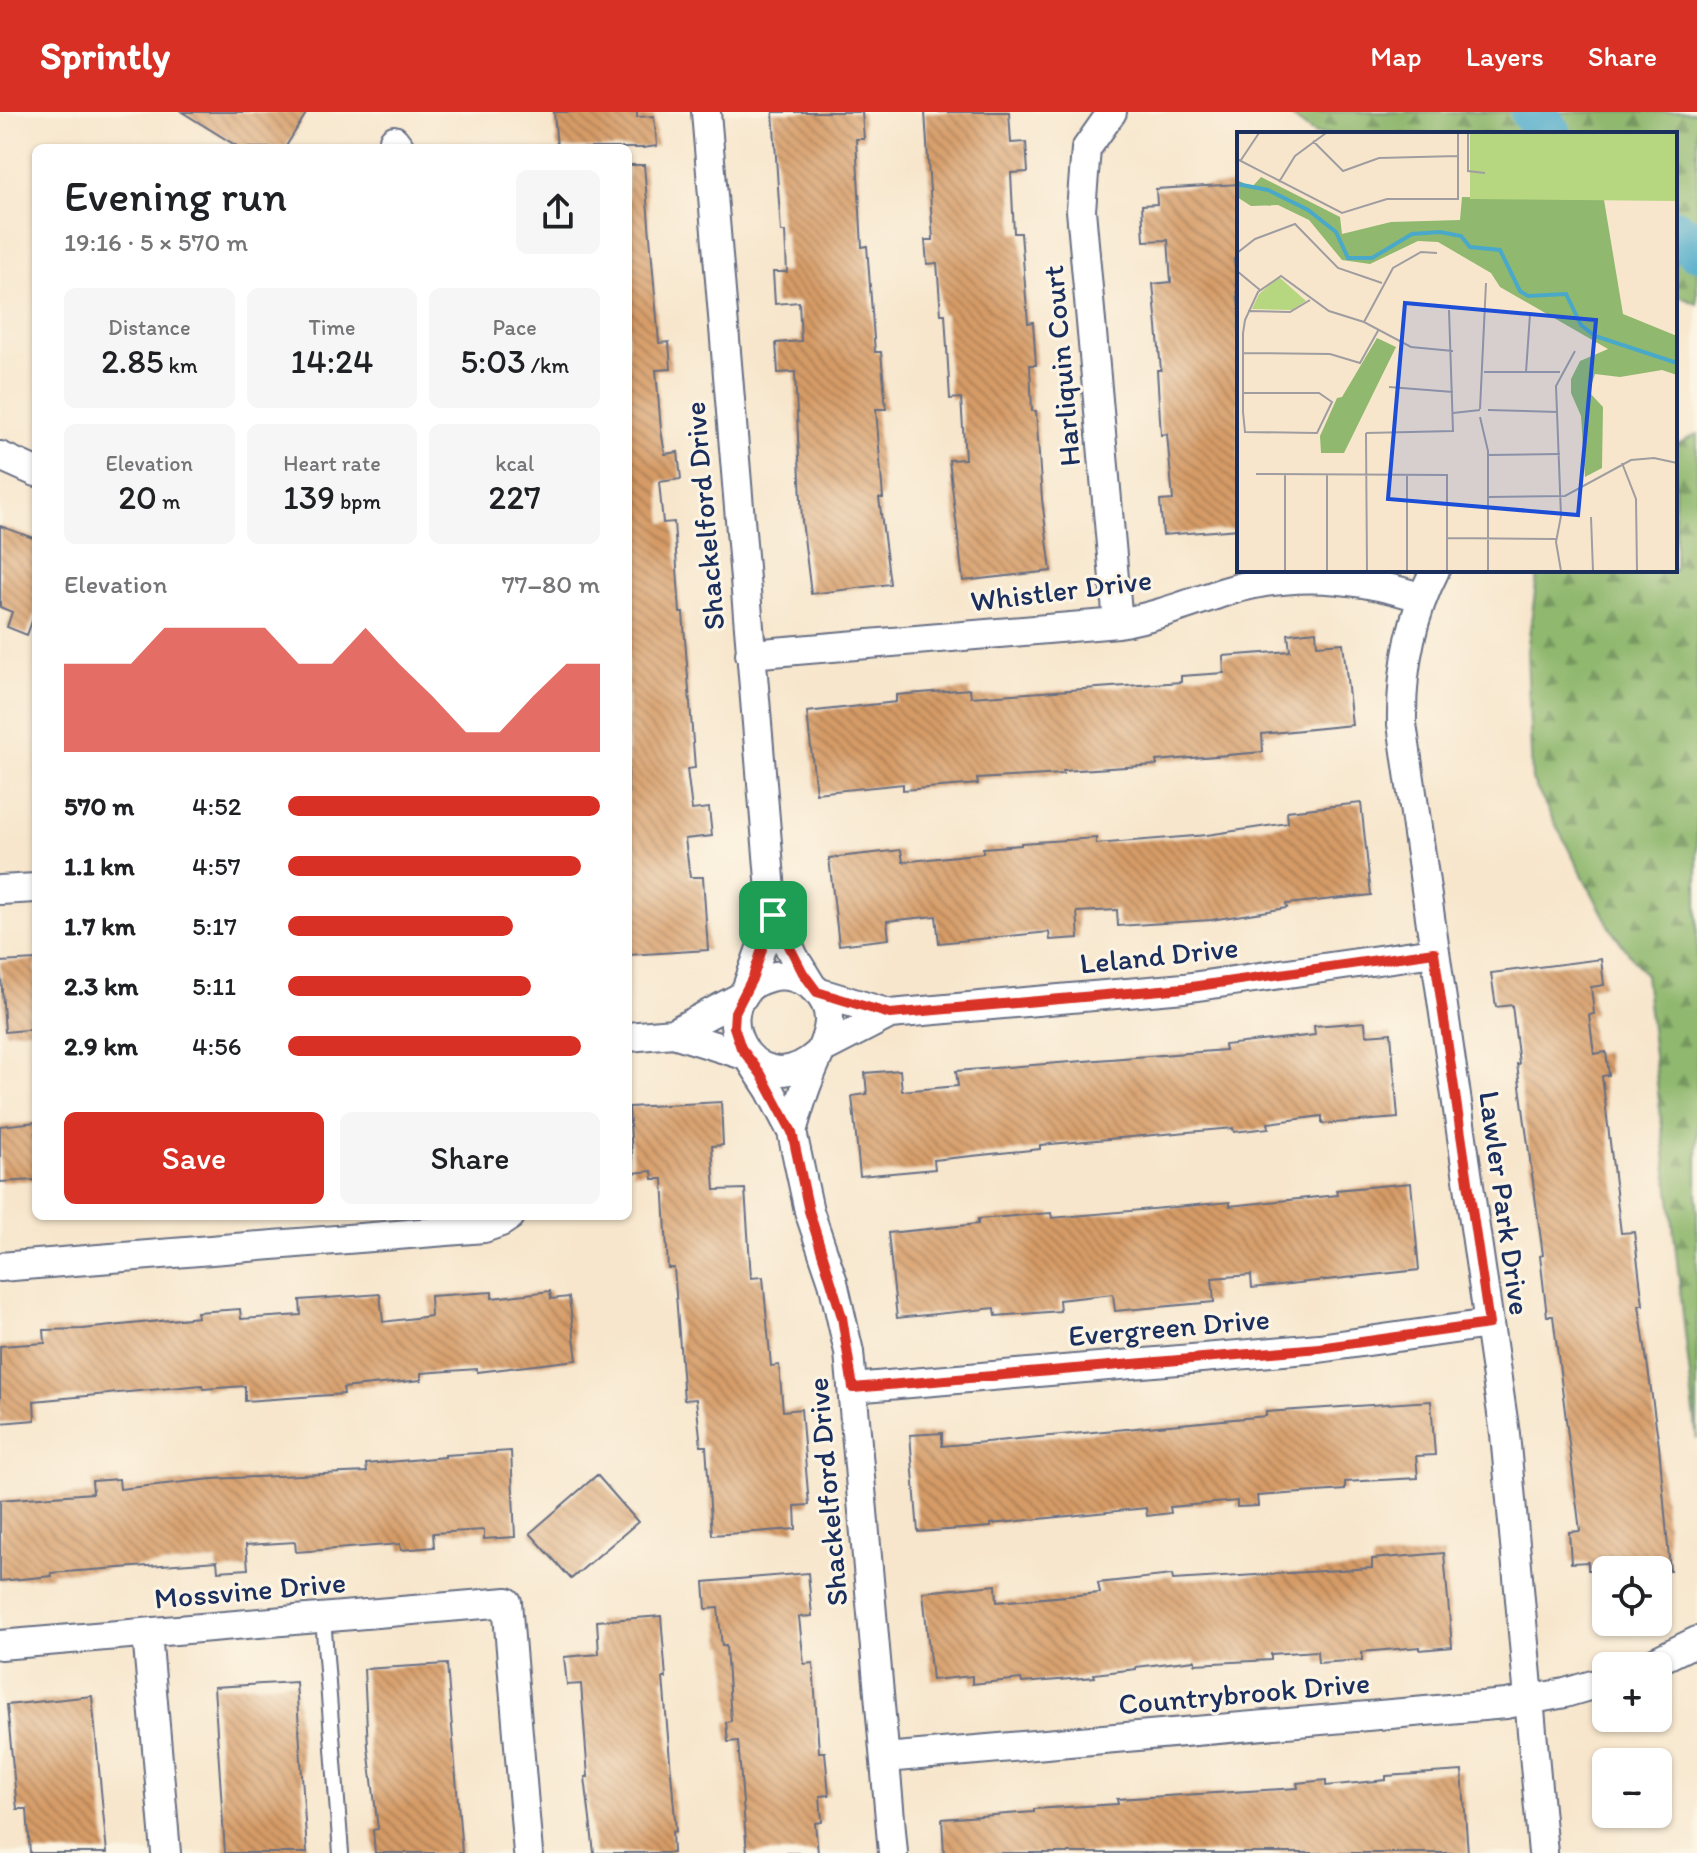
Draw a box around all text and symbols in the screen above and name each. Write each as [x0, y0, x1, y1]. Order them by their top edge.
text: Sprintly [40, 33, 170, 79]
text: Map [1370, 39, 1422, 73]
text: Layers [1466, 39, 1544, 73]
text: Share [1588, 39, 1657, 73]
inset map [1237, 132, 1677, 572]
text: Evening run [64, 169, 287, 222]
button: share [516, 170, 600, 254]
text: 19:16 · 5 × 570 m [64, 226, 248, 258]
street label: Harliquin Court [1034, 264, 1088, 468]
text: Distance [108, 314, 191, 341]
text: Time [309, 314, 355, 341]
text: Pace [493, 314, 537, 341]
text: 2.85 [101, 341, 164, 382]
text: 14:24 [291, 341, 373, 382]
text: 5:03 [460, 341, 526, 382]
text: km [164, 352, 198, 379]
text: /km [526, 352, 569, 379]
street label: Shackelford Drive [676, 400, 732, 632]
text: Elevation [106, 450, 193, 477]
text: Heart rate [283, 450, 381, 477]
text: kcal [495, 450, 534, 477]
text: 20 [118, 477, 157, 518]
text: 139 [283, 477, 335, 518]
text: 227 [488, 477, 541, 518]
text: m [157, 488, 180, 515]
text: bpm [335, 488, 381, 515]
street label: Whistler Drive [968, 561, 1154, 619]
text: Elevation [64, 568, 167, 600]
text: 77–80 m [502, 568, 600, 600]
text: 570 m [64, 790, 134, 822]
text: 4:52 [192, 790, 241, 822]
text: 1.1 km [64, 850, 135, 882]
text: 4:57 [192, 850, 241, 882]
pin [739, 881, 807, 949]
icon: arrive [751, 893, 795, 937]
text: 1.7 km [64, 910, 136, 942]
text: 5:17 [192, 910, 237, 942]
street label: Leland Drive [1078, 928, 1240, 982]
text: 2.3 km [64, 970, 138, 1002]
text: 5:11 [192, 970, 236, 1002]
text: 2.9 km [64, 1030, 138, 1062]
text: 4:56 [192, 1030, 241, 1062]
street label: Lawler Park Drive [1471, 1089, 1539, 1317]
button: Save [64, 1112, 324, 1204]
button: Share [340, 1112, 600, 1204]
street label: Evergreen Drive [1067, 1300, 1271, 1354]
street label: Shackelford Drive [799, 1376, 855, 1608]
map controls [1592, 1556, 1672, 1828]
button: locate [1592, 1556, 1672, 1636]
street label: Mossvine Drive [153, 1563, 347, 1617]
button: + [1592, 1652, 1672, 1732]
street label: Countrybrook Drive [1117, 1664, 1371, 1722]
button: − [1592, 1748, 1672, 1828]

